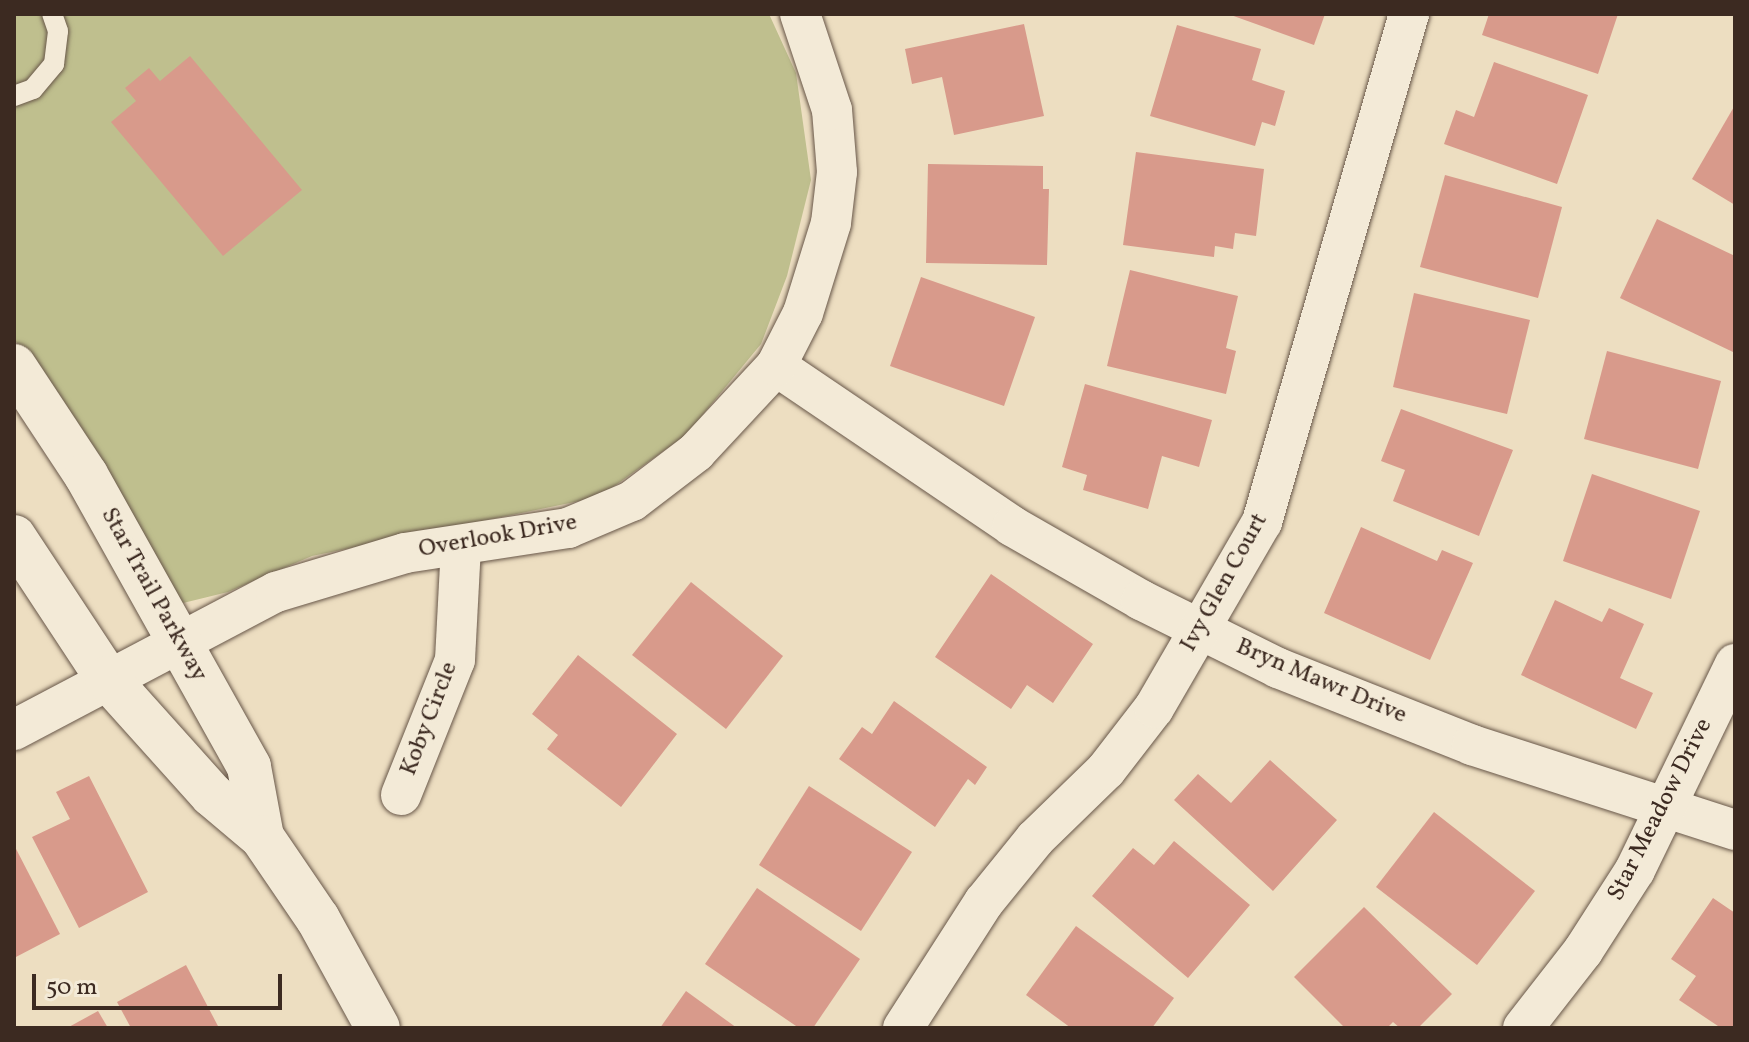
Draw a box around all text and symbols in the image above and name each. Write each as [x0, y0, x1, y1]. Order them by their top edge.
street label: Star Trail Parkway [93, 503, 213, 687]
street label: Ivy Glen Court [1175, 508, 1275, 658]
street label: Overlook Drive [417, 509, 579, 565]
street label: Bryn Mawr Drive [1231, 633, 1411, 731]
street label: Koby Circle [395, 658, 465, 780]
street label: Star Meadow Drive [1602, 714, 1720, 906]
scale bar [36, 958, 286, 1008]
text: 50 m [46, 971, 98, 1005]

